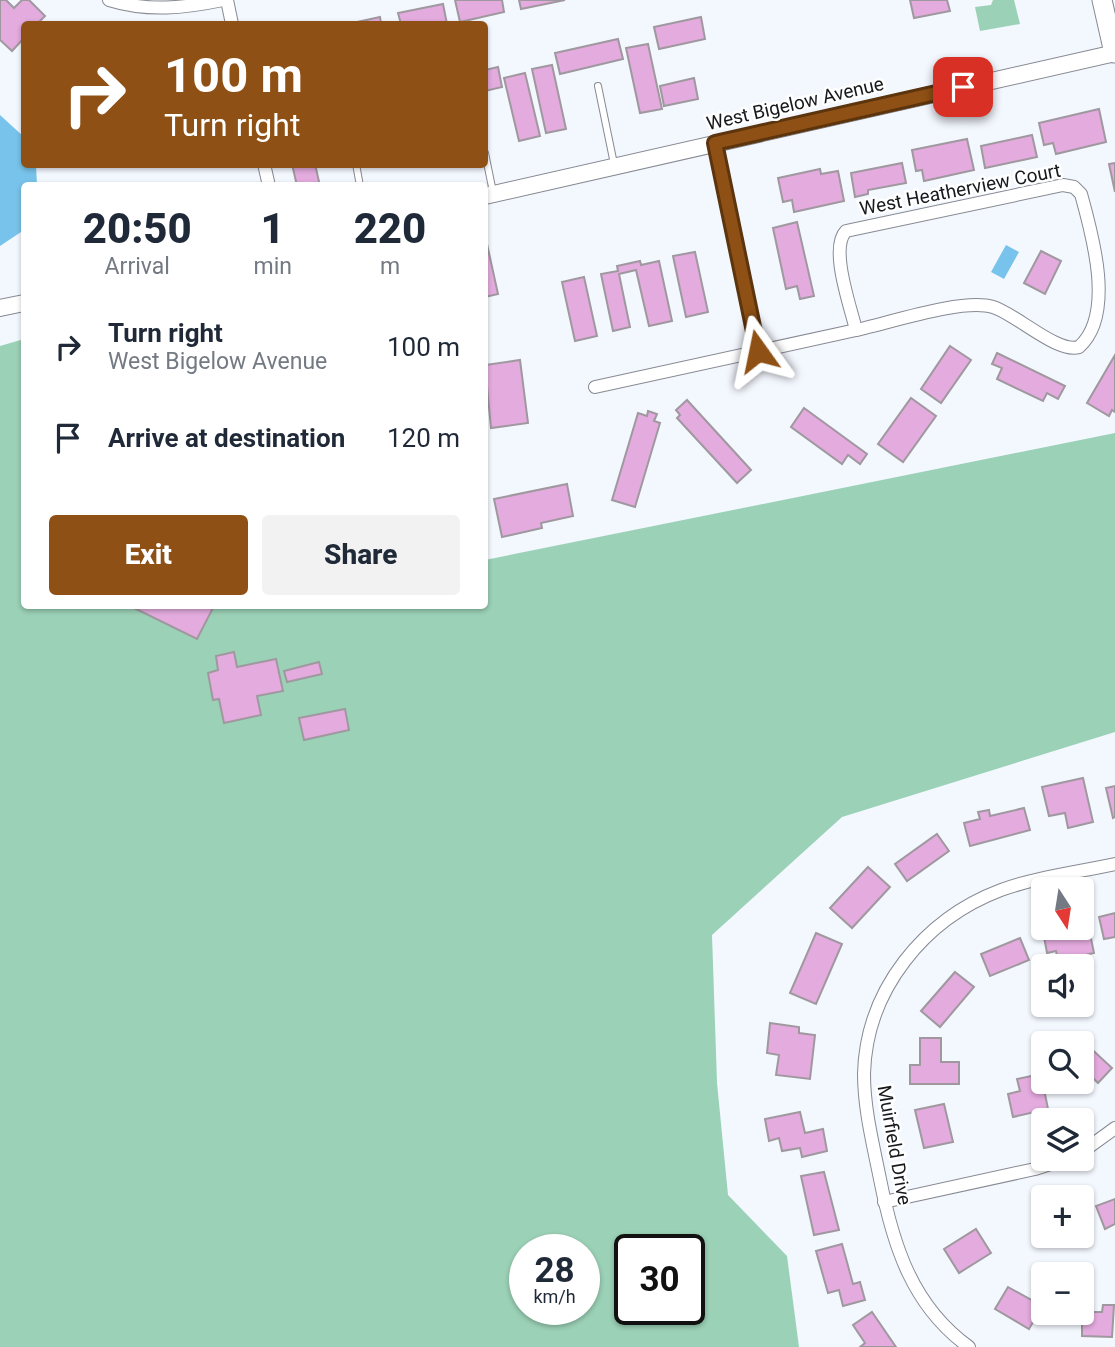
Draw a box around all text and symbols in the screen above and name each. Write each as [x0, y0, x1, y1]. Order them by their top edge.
text: 100 m [164, 47, 303, 104]
icon: right [49, 49, 140, 140]
pin [933, 57, 993, 117]
icon: arrive [944, 68, 982, 106]
street label: West Bigelow Avenue [704, 72, 886, 135]
text: Turn right [164, 106, 300, 144]
street label: West Heatherview Court [858, 159, 1063, 220]
text: 20:50 [83, 204, 192, 253]
text: 1 [261, 204, 285, 253]
text: 220 [354, 204, 426, 253]
text: Arrival [105, 253, 170, 280]
text: min [253, 253, 292, 280]
text: m [380, 253, 400, 280]
position arrow [721, 314, 795, 388]
text: Turn right [108, 318, 223, 348]
icon: right [49, 328, 87, 366]
text: 100 m [387, 332, 460, 362]
text: West Bigelow Avenue [108, 348, 327, 375]
icon: arrive [49, 419, 87, 457]
text: Arrive at destination [108, 423, 345, 453]
text: 120 m [387, 423, 460, 453]
button: Exit [49, 515, 248, 595]
button: Share [262, 515, 460, 595]
north arrow [1031, 877, 1094, 940]
map controls [1031, 877, 1094, 1325]
button: sound [1031, 954, 1094, 1017]
button: search [1031, 1031, 1094, 1094]
street label: Muirfield Drive [873, 1083, 916, 1207]
button: layers [1031, 1108, 1094, 1171]
button: + [1031, 1185, 1094, 1248]
speed limit sign: 30 [614, 1234, 705, 1325]
text: 28 [534, 1250, 575, 1291]
button: − [1031, 1262, 1094, 1325]
text: km/h [533, 1286, 576, 1307]

